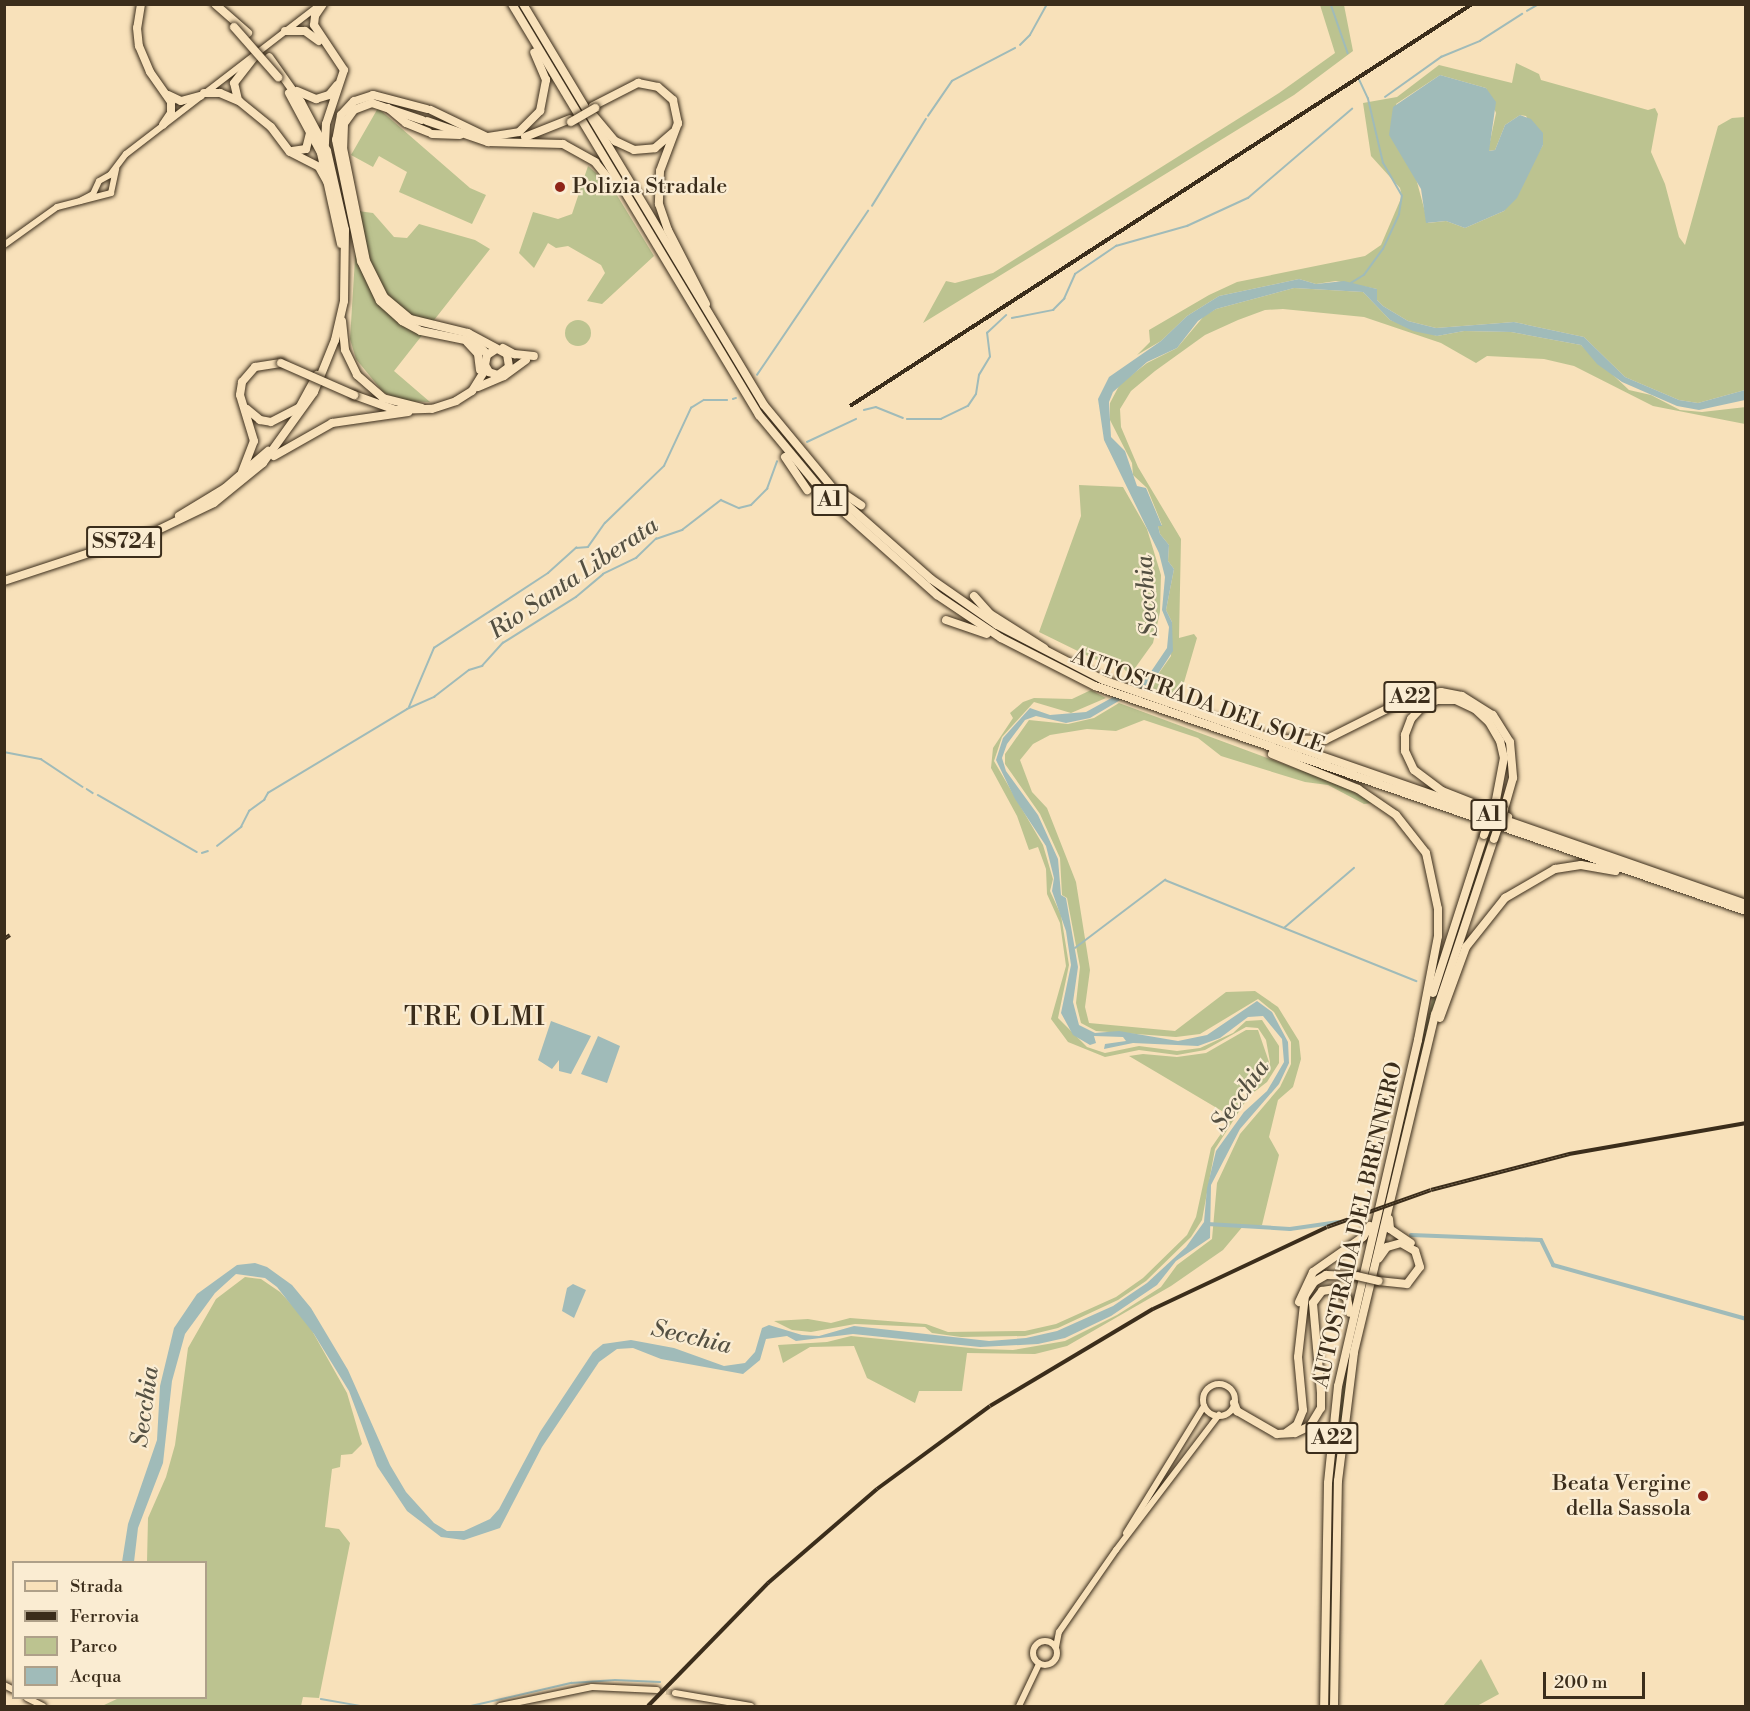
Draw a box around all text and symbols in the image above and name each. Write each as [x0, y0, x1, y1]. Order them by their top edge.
place label: Polizia Stradale [572, 174, 727, 200]
marker: Polizia Stradale [553, 180, 567, 194]
road number: A1 [810, 482, 850, 518]
water label: Rio Santa Liberata [484, 512, 664, 646]
road number: SS724 [85, 524, 163, 560]
water label: Secchia [1131, 554, 1165, 638]
street label: AUTOSTRADA DEL SOLE [1068, 643, 1328, 759]
road number: A22 [1383, 679, 1437, 715]
road number: A1 [1470, 797, 1508, 833]
district label: TRE OLMI [404, 1002, 546, 1034]
water label: Secchia [1205, 1055, 1277, 1137]
street label: AUTOSTRADA DEL BRENNERO [1308, 1059, 1408, 1391]
water label: Secchia [648, 1315, 734, 1361]
water label: Secchia [126, 1365, 166, 1449]
road number: A22 [1305, 1420, 1359, 1456]
place label: Beata Vergine della Sassola [1552, 1470, 1691, 1522]
marker: Beata Vergine della Sassola [1696, 1489, 1710, 1503]
legend [12, 1561, 207, 1699]
text: Strada [70, 1575, 123, 1598]
text: Ferrovia [70, 1605, 139, 1628]
text: Parco [70, 1635, 117, 1658]
scale bar [1546, 1660, 1648, 1698]
text: Acqua [70, 1665, 121, 1688]
text: 200 m [1554, 1671, 1608, 1694]

